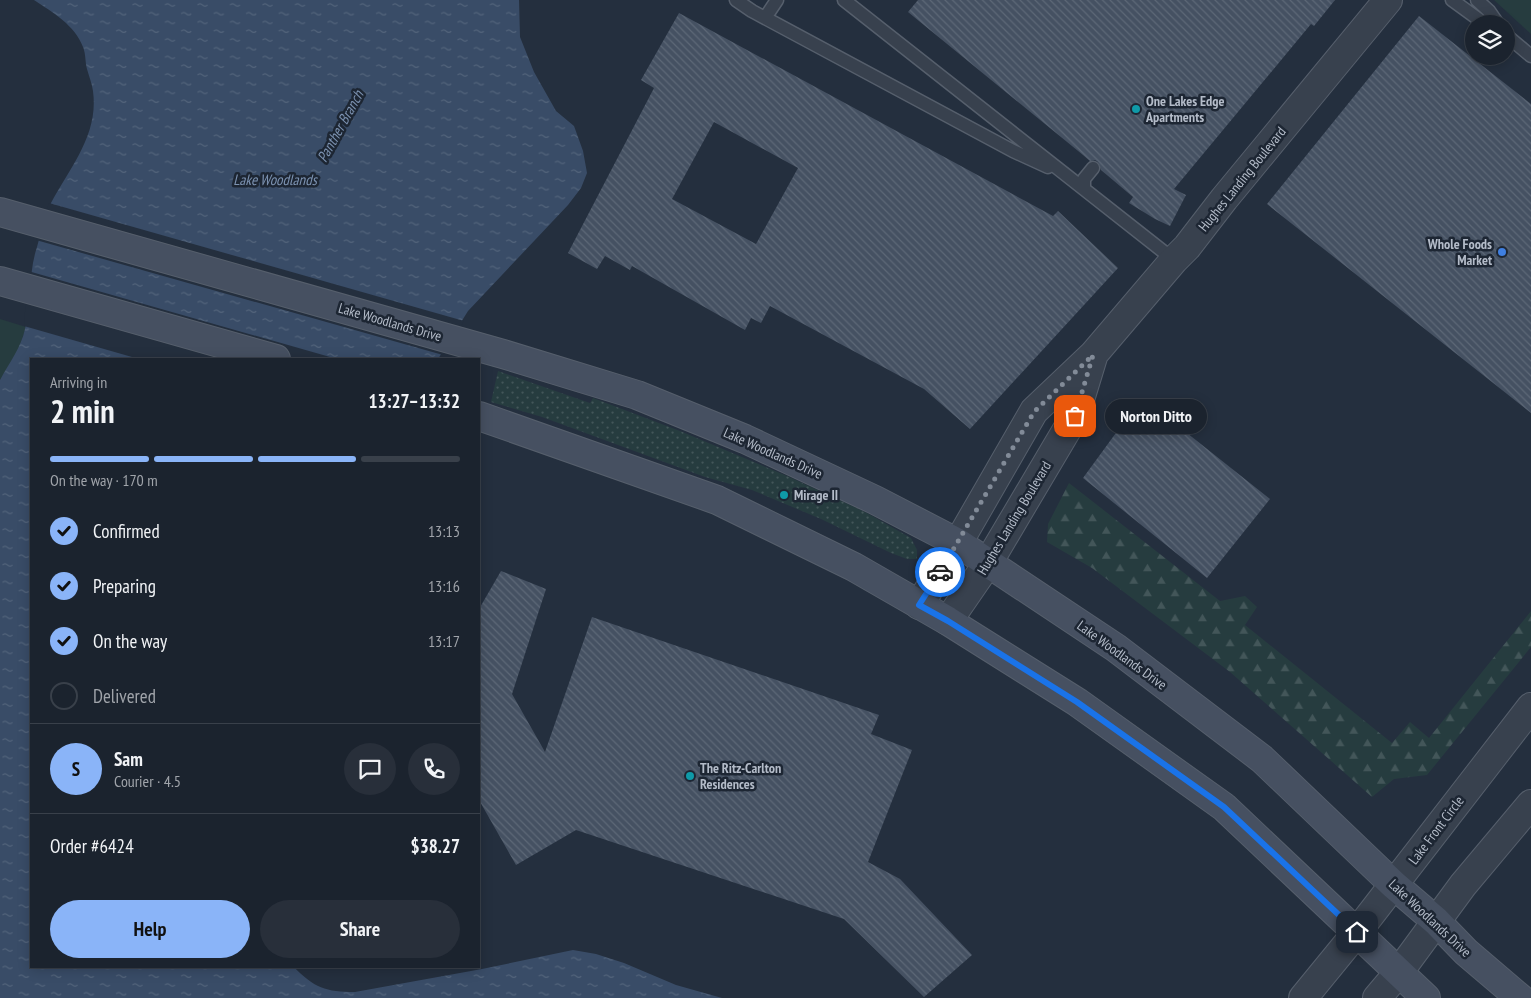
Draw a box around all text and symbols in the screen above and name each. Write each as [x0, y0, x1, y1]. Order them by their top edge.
map controls [1465, 15, 1515, 65]
button: layers [1465, 15, 1515, 65]
water label: Panther Branch [313, 86, 368, 165]
place label: One Lakes Edge Apartments [1145, 92, 1224, 126]
marker: One Lakes Edge Apartments [1130, 103, 1142, 115]
street label: Hughes Landing Boulevard [1194, 123, 1290, 235]
water label: Lake Woodlands [233, 170, 319, 189]
place label: Whole Foods Market [1427, 235, 1492, 269]
marker: Whole Foods Market [1496, 246, 1508, 258]
street label: Lake Woodlands Drive [336, 299, 444, 345]
text: Arriving in [50, 372, 107, 392]
text: 13:27–13:32 [368, 389, 460, 413]
text: 2 min [50, 390, 115, 432]
pin [1054, 395, 1096, 437]
callout: Norton Ditto [1105, 398, 1208, 434]
icon: bag [1061, 402, 1089, 430]
text: Norton Ditto [1120, 406, 1192, 426]
street label: Lake Woodlands Drive [721, 423, 825, 483]
street label: Hughes Landing Boulevard [973, 458, 1055, 578]
text: On the way · 170 m [50, 470, 158, 490]
place label: Mirage II [794, 486, 838, 504]
marker: Mirage II [778, 489, 790, 501]
icon: check [50, 517, 78, 545]
text: Confirmed [93, 519, 160, 543]
text: 13:13 [428, 521, 460, 541]
courier [915, 547, 965, 597]
icon: car [926, 558, 954, 586]
icon: check [50, 572, 78, 600]
text: Preparing [93, 574, 156, 598]
text: 13:16 [428, 576, 460, 596]
street label: Lake Woodlands Drive [1074, 616, 1170, 694]
icon: check [50, 627, 78, 655]
text: On the way [93, 629, 167, 653]
text: 13:17 [428, 631, 460, 651]
text: Delivered [93, 684, 156, 708]
button: chat [344, 743, 396, 795]
button: phone [408, 743, 460, 795]
text: Sam [114, 747, 143, 771]
text: S [72, 757, 80, 781]
place label: The Ritz-Carlton Residences [700, 759, 781, 793]
marker: The Ritz-Carlton Residences [684, 770, 696, 782]
text: Courier · 4.5 [114, 771, 181, 791]
street label: Lake Front Circle [1404, 792, 1468, 868]
text: Order #6424 [50, 834, 134, 858]
text: $38.27 [411, 834, 460, 858]
street label: Lake Woodlands Drive [1385, 875, 1475, 961]
button: Help [50, 900, 250, 958]
button: Share [260, 900, 460, 958]
pin [1336, 911, 1378, 953]
icon: home [1343, 918, 1371, 946]

